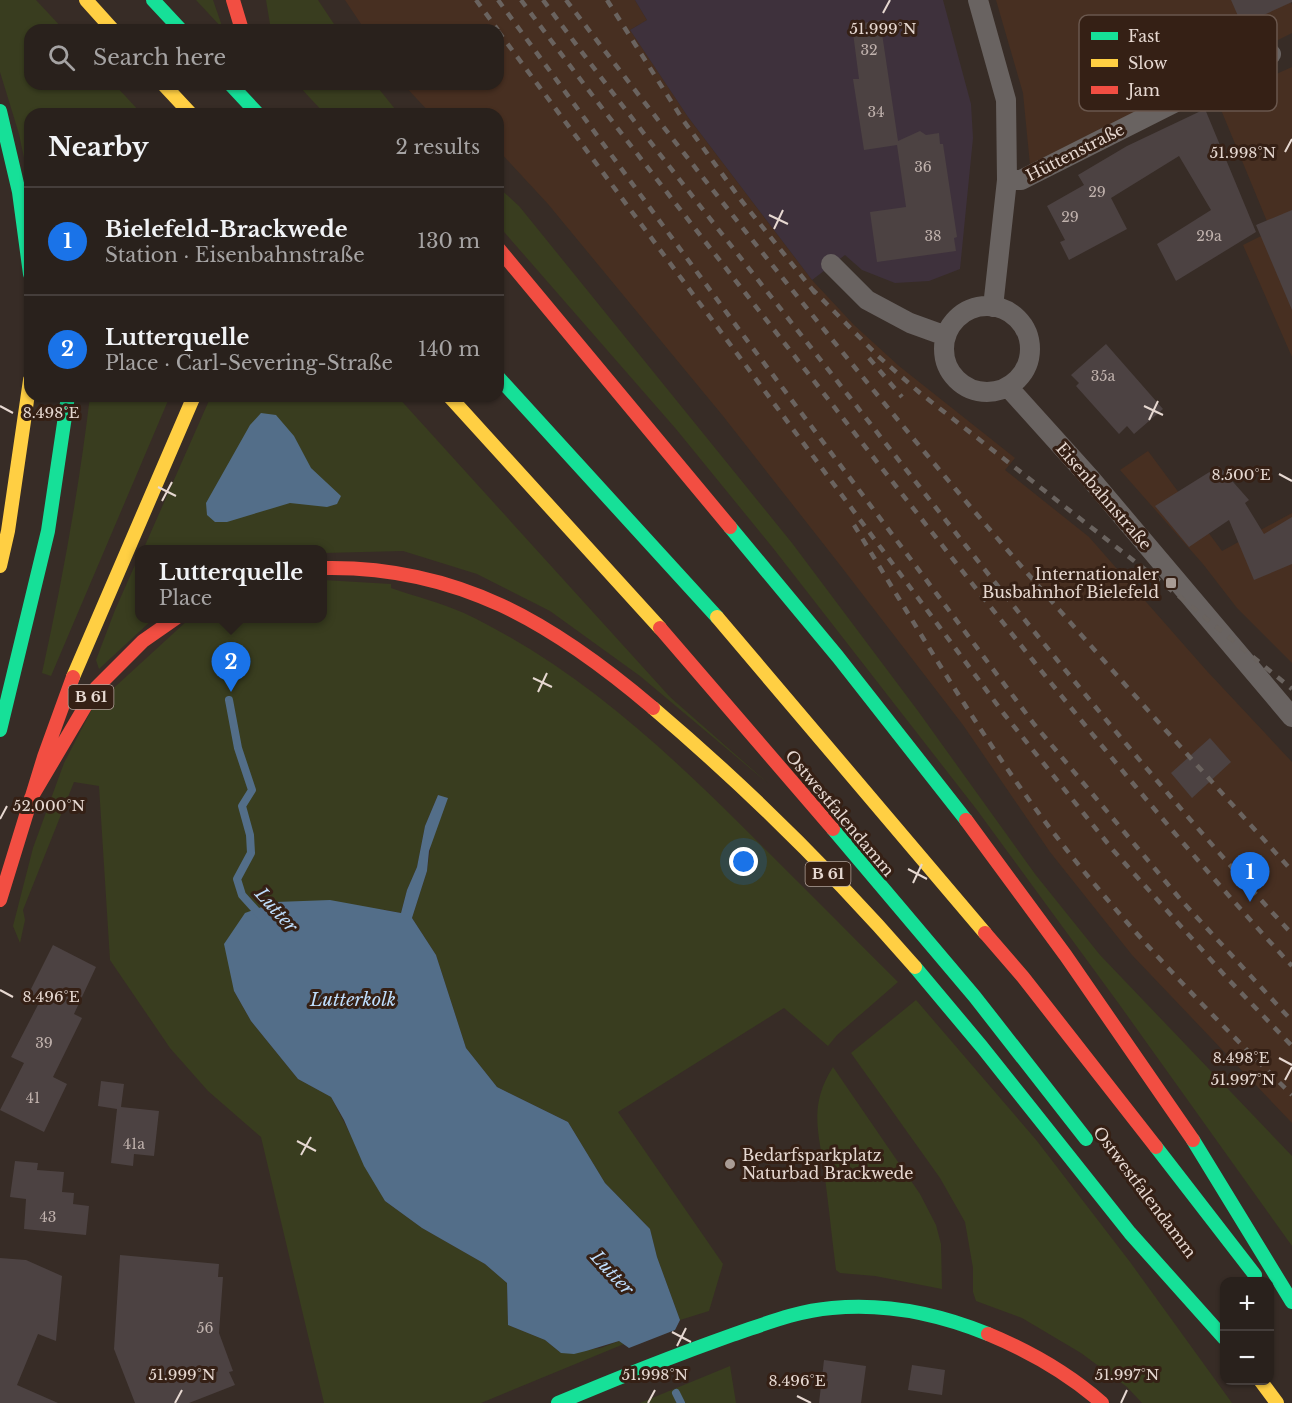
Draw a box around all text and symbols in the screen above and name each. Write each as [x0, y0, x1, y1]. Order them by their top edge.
legend [1079, 15, 1277, 111]
text: 51.999°N [850, 19, 916, 38]
search box [24, 24, 504, 90]
text: Fast [1128, 26, 1160, 46]
icon: search [45, 41, 78, 74]
house number: 32 [860, 41, 878, 59]
text: Search here [93, 44, 226, 71]
text: Slow [1128, 53, 1168, 73]
text: Jam [1126, 80, 1160, 100]
house number: 34 [868, 103, 884, 121]
street label: Hüttenstraße [1023, 119, 1127, 185]
text: Nearby [48, 131, 149, 163]
text: 2 results [396, 135, 480, 159]
text: 51.998°N [1210, 143, 1276, 162]
house number: 36 [914, 158, 932, 176]
house number: 29 [1088, 183, 1106, 201]
house number: 29 [1061, 208, 1079, 226]
text: Bielefeld-Brackwede [105, 216, 348, 243]
house number: 38 [924, 227, 942, 245]
house number: 29a [1196, 227, 1222, 245]
text: 1 [63, 229, 72, 253]
text: 130 m [417, 229, 480, 253]
text: Station · Eisenbahnstraße [105, 243, 365, 267]
text: Lutterquelle [105, 324, 249, 351]
text: 2 [61, 337, 74, 361]
text: 140 m [418, 337, 480, 361]
text: Place · Carl-Severing-Straße [105, 351, 393, 375]
house number: 35a [1091, 367, 1115, 385]
text: 8.498°E [23, 403, 79, 422]
street label: Eisenbahnstraße [1052, 438, 1156, 554]
text: 8.500°E [1211, 465, 1271, 484]
popup [135, 545, 327, 623]
text: Lutterquelle [159, 559, 303, 586]
place label: Internationaler Busbahnhof Bielefeld [982, 564, 1159, 602]
marker: Internationaler Busbahnhof Bielefeld [1164, 576, 1178, 590]
text: Place [159, 586, 212, 610]
pin: 2 [212, 642, 250, 692]
road number: B 61 [68, 685, 113, 709]
street label: Ostwestfalendamm [781, 746, 899, 880]
text: 52.000°N [13, 796, 85, 815]
your location [729, 847, 758, 876]
pin: 1 [1230, 852, 1270, 902]
road number: B 61 [806, 862, 850, 886]
water label: Lutter [250, 882, 302, 937]
text: 8.496°E [22, 987, 80, 1006]
water label: Lutterkolk [309, 989, 396, 1011]
house number: 39 [35, 1034, 53, 1052]
text: 8.498°E [1213, 1048, 1269, 1067]
text: 51.997°N [1211, 1070, 1275, 1089]
house number: 41 [26, 1089, 40, 1107]
street label: Ostwestfalendamm [1089, 1122, 1201, 1262]
house number: 41a [123, 1135, 145, 1153]
place label: Bedarfsparkplatz Naturbad Brackwede [742, 1145, 914, 1183]
marker: Bedarfsparkplatz Naturbad Brackwede [723, 1157, 737, 1171]
house number: 43 [40, 1208, 56, 1226]
water label: Lutter [585, 1245, 639, 1300]
map controls [1220, 1277, 1274, 1385]
button: + [1220, 1277, 1274, 1331]
house number: 56 [197, 1319, 213, 1337]
button: − [1220, 1331, 1274, 1385]
text: 51.999°N [149, 1365, 215, 1384]
text: 51.998°N [622, 1365, 688, 1384]
text: 51.997°N [1095, 1365, 1159, 1384]
text: 8.496°E [768, 1371, 826, 1390]

